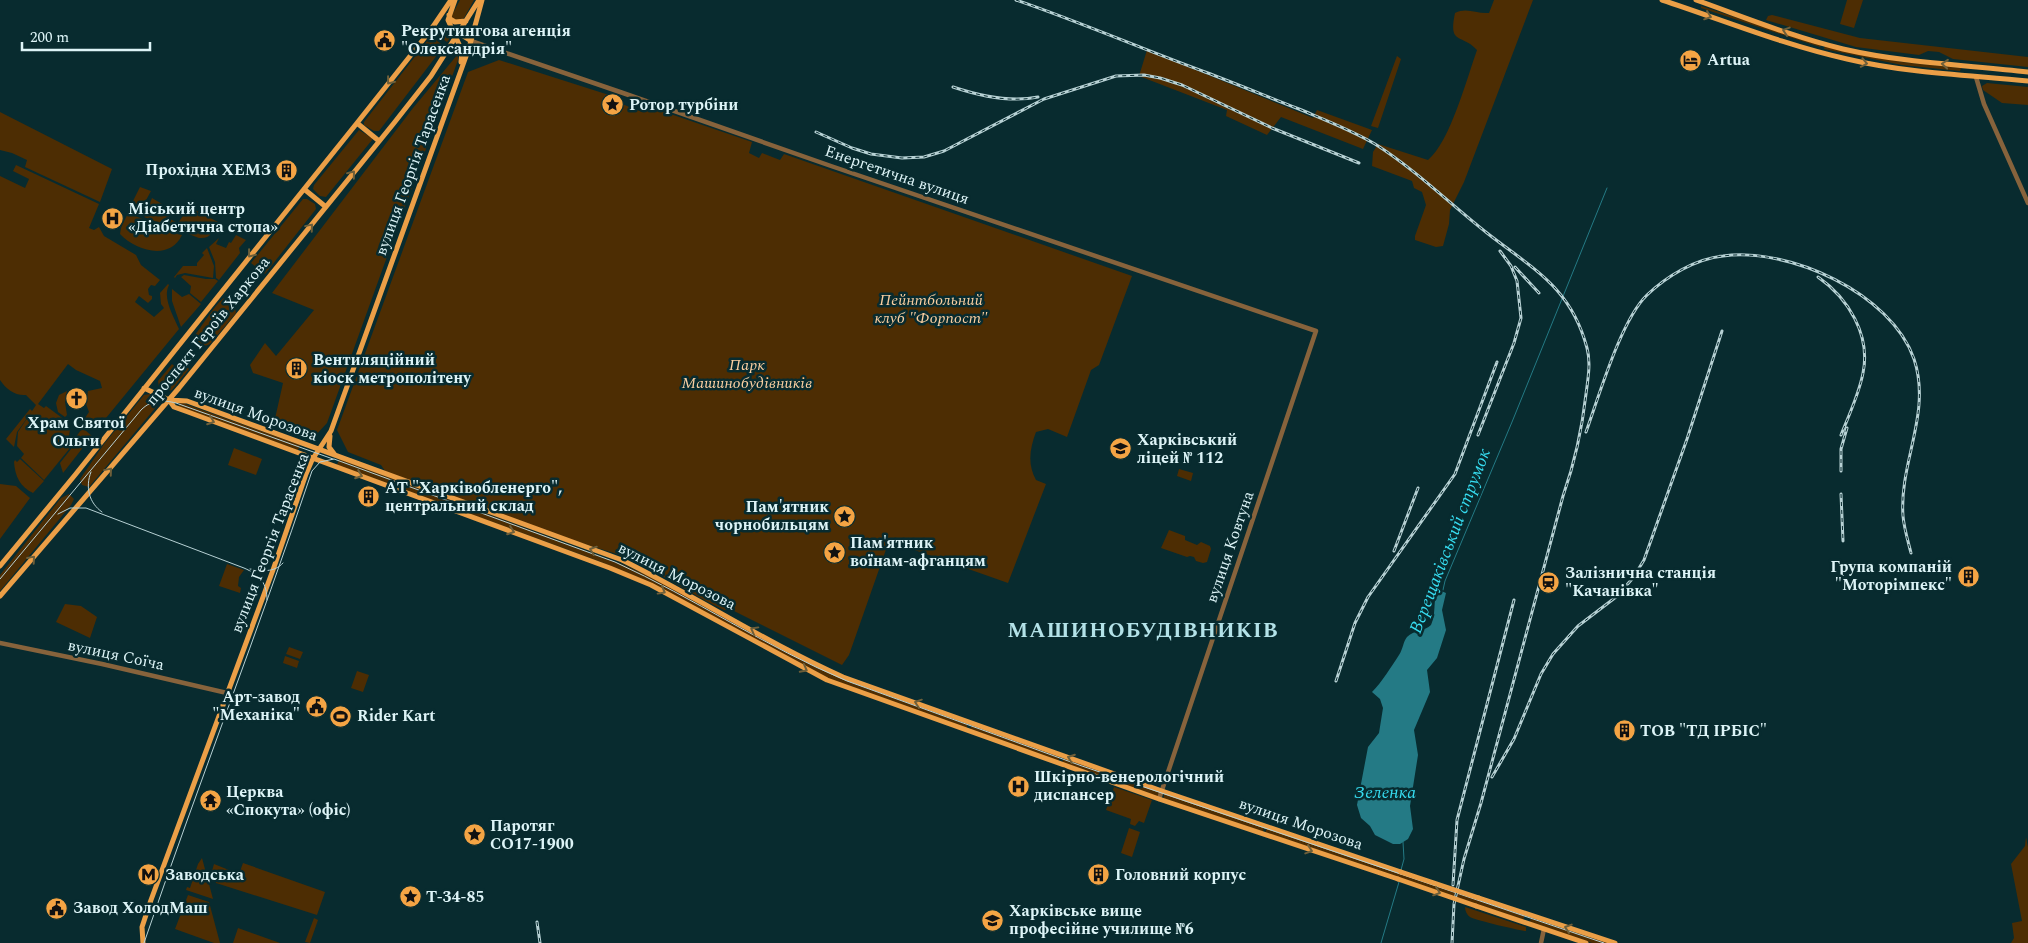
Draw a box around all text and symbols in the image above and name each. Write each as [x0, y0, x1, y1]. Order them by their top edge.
one-way arrow [1704, 10, 1712, 20]
place label: Рекрутингова агенція "Олександрія" [401, 19, 571, 61]
scale bar [22, 20, 150, 52]
text: 200 m [30, 26, 69, 49]
one-way arrow [1782, 27, 1791, 37]
public building icon: Рекрутингова агенція "Олександрія" [373, 28, 397, 52]
hotel icon: Artua [1679, 48, 1703, 72]
place label: Artua [1707, 48, 1751, 72]
one-way arrow [1859, 57, 1868, 67]
one-way arrow [1940, 58, 1948, 69]
street label: вулиця Георгія Тарасенка [369, 71, 457, 259]
one-way arrow [388, 75, 396, 84]
place icon: Ротор турбіни [601, 93, 625, 117]
place label: Ротор турбіни [629, 93, 739, 117]
street label: Енергетична вулиця [822, 139, 972, 211]
place label: Прохідна ХЕМЗ [145, 158, 271, 182]
building icon: Прохідна ХЕМЗ [275, 158, 299, 182]
one-way arrow [347, 171, 355, 180]
place label: Міський центр «Діабетична стопа» [128, 197, 278, 239]
hospital icon: Міський центр «Діабетична стопа» [100, 206, 124, 230]
one-way arrow [304, 223, 313, 232]
one-way arrow [249, 248, 257, 257]
street label: проспект Героїв Харкова [140, 251, 276, 411]
park label: Пейнтбольний клуб "Форпост" [874, 288, 988, 330]
place label: Вентиляційний кіоск метрополітену [313, 348, 472, 390]
park label: Парк Машинобудівників [682, 353, 812, 395]
building icon: Вентиляційний кіоск метрополітену [285, 357, 309, 381]
street label: вулиця Морозова [191, 381, 321, 448]
church icon: Храм Святої Ольги [64, 387, 88, 411]
place label: Храм Святої Ольги [27, 411, 125, 453]
one-way arrow [206, 415, 215, 425]
place label: Харківський ліцей № 112 [1137, 428, 1237, 470]
school or university icon: Харківський ліцей № 112 [1109, 437, 1133, 461]
water label: Верещаківський струмок [1402, 444, 1498, 637]
street label: вулиця Георгія Тарасенка [225, 449, 316, 637]
one-way arrow [104, 468, 112, 477]
one-way arrow [354, 469, 362, 479]
place label: АТ "Харківобленерго", центральний склад [385, 476, 563, 518]
building icon: АТ "Харківобленерго", центральний склад [357, 485, 381, 509]
street label: вулиця Ковтуна [1200, 488, 1260, 606]
place label: Пам'ятник чорнобильцям [715, 495, 829, 537]
place icon: Пам'ятник чорнобильцям [833, 504, 857, 528]
one-way arrow [506, 525, 515, 535]
place label: Пам'ятник воїнам-афганцям [850, 531, 986, 573]
street label: вулиця Морозова [614, 536, 740, 616]
place icon: Пам'ятник воїнам-афганцям [822, 540, 846, 564]
one-way arrow [589, 546, 597, 556]
place label: Група компаній "Моторімпекс" [1830, 555, 1952, 597]
one-way arrow [26, 556, 35, 565]
place label: Залізнична станція "Качанівка" [1565, 561, 1716, 603]
building icon: Група компаній "Моторімпекс" [1956, 564, 1980, 588]
station icon: Залізнична станція "Качанівка" [1537, 570, 1561, 594]
one-way arrow [657, 585, 666, 595]
district label: МАШИНОБУДІВНИКІВ [1007, 615, 1279, 647]
one-way arrow [750, 626, 759, 636]
street label: вулиця Соїча [66, 633, 167, 677]
one-way arrow [799, 663, 808, 673]
place label: Арт-завод "Механіка" [212, 685, 300, 727]
public building icon: Арт-завод "Механіка" [304, 694, 328, 718]
one-way arrow [914, 699, 922, 709]
sports icon: Rider Kart [329, 704, 353, 728]
place label: Rider Kart [357, 704, 435, 728]
building icon: ТОВ "ТД ІРБІС" [1612, 719, 1636, 743]
place label: ТОВ "ТД ІРБІС" [1640, 719, 1767, 743]
one-way arrow [1067, 754, 1075, 764]
place label: Шкірно-венерологічний диспансер [1034, 765, 1224, 807]
hospital icon: Шкірно-венерологічний диспансер [1006, 774, 1030, 798]
water label: Зеленка [1354, 779, 1416, 806]
place label: Церква «Спокута» (офіс) [226, 780, 351, 822]
temple icon: Церква «Спокута» (офіс) [198, 789, 222, 813]
street label: вулиця Морозова [1236, 792, 1366, 857]
place label: Паротяг СО17-1900 [490, 814, 574, 856]
place icon: Паротяг СО17-1900 [462, 823, 486, 847]
one-way arrow [1304, 844, 1313, 854]
metro station icon: Заводська [137, 863, 161, 887]
place label: Заводська [165, 863, 245, 887]
building icon: Головний корпус [1087, 863, 1111, 887]
place label: Головний корпус [1115, 863, 1246, 887]
place icon: Т-34-85 [398, 885, 422, 909]
place label: Т-34-85 [426, 885, 484, 909]
one-way arrow [1433, 887, 1441, 897]
public building icon: Завод ХолодМаш [45, 896, 69, 920]
place label: Завод ХолодМаш [73, 896, 208, 920]
place label: Харківське вище професійне училище №6 [1009, 899, 1194, 941]
school or university icon: Харківське вище професійне училище №6 [981, 908, 1005, 932]
one-way arrow [1565, 923, 1573, 933]

